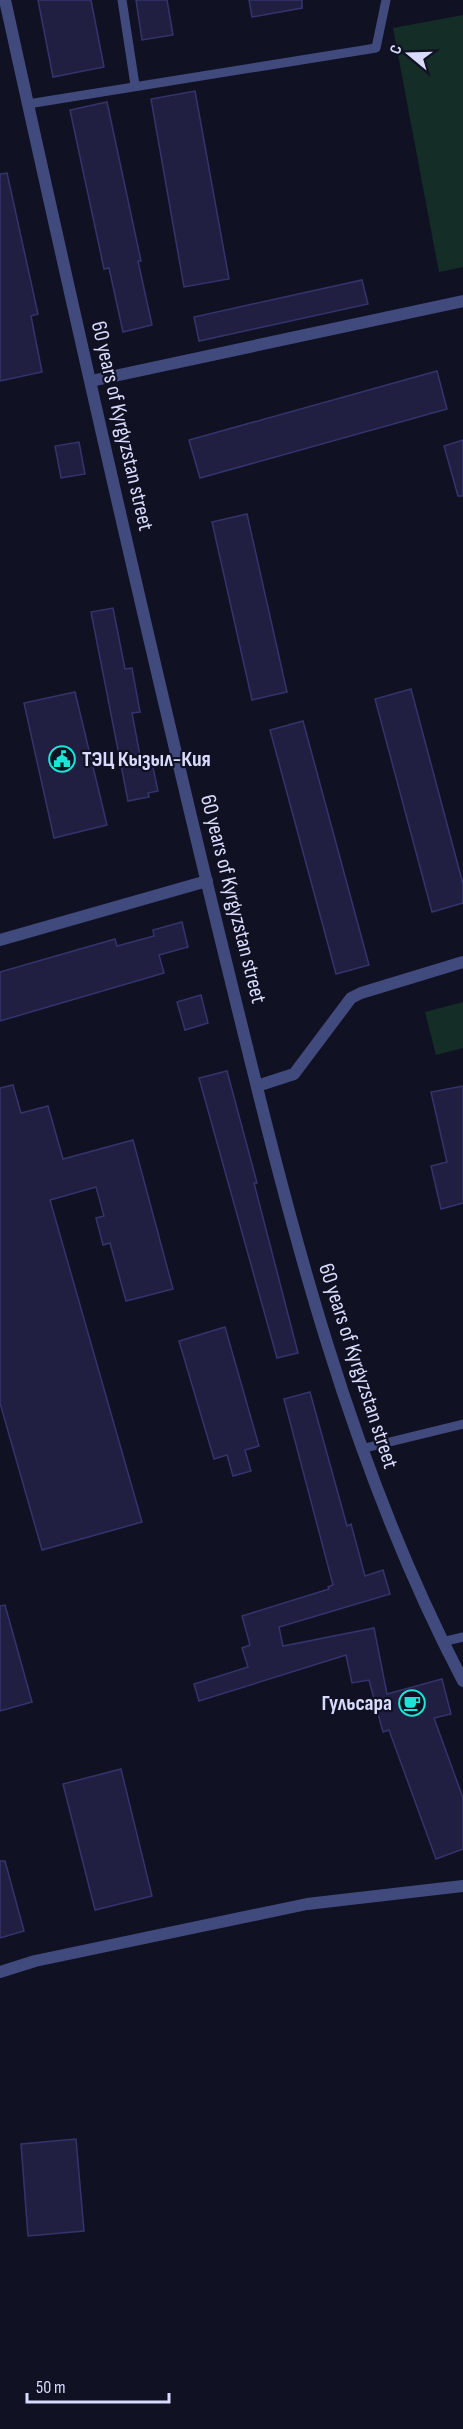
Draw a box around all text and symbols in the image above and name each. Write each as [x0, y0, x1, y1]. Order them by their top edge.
north arrow [379, 24, 439, 84]
text: С [386, 43, 407, 57]
street label: 60 years of Kyrgyzstan street [85, 319, 159, 534]
public building icon: ТЭЦ Кызыл-Кия [47, 744, 77, 774]
place label: ТЭЦ Кызыл-Кия [82, 746, 211, 773]
street label: 60 years of Kyrgyzstan street [194, 792, 272, 1006]
street label: 60 years of Kyrgyzstan street [312, 1260, 404, 1472]
cafe icon: Гульсара [397, 1688, 427, 1718]
place label: Гульсара [321, 1690, 392, 1717]
scale bar [27, 2366, 170, 2404]
text: 50 m [36, 2377, 66, 2398]

